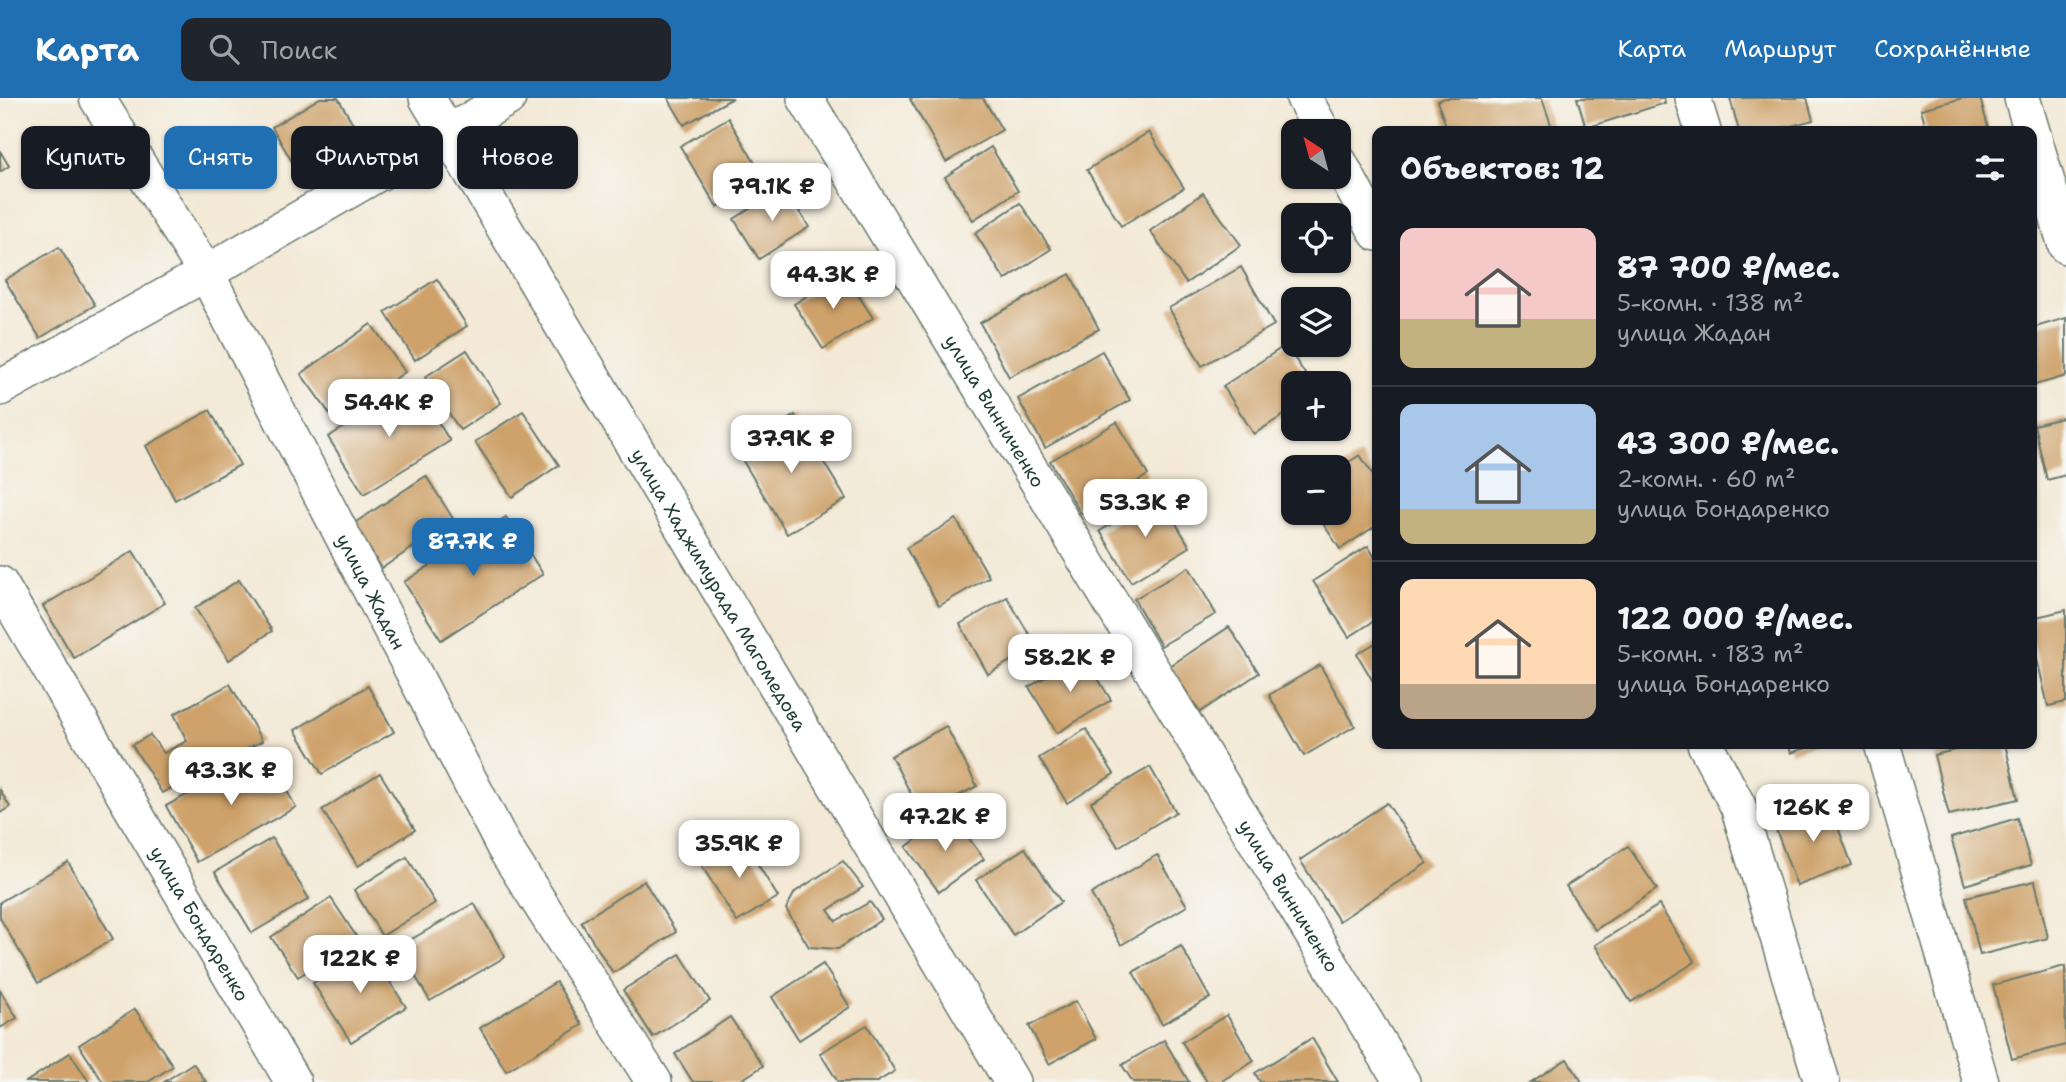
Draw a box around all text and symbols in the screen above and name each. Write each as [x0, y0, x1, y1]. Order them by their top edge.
search box [181, 18, 671, 81]
text: Карта [35, 27, 139, 72]
icon: search [205, 30, 243, 68]
text: Поиск [261, 32, 337, 67]
text: Карта [1618, 33, 1686, 65]
text: Маршрут [1724, 33, 1836, 65]
text: Сохранённые [1874, 33, 2031, 65]
north arrow [1281, 119, 1351, 189]
map controls [1281, 119, 1351, 525]
chip: Купить [21, 126, 150, 189]
chip: Снять [164, 126, 277, 189]
chip: Фильтры [291, 126, 443, 189]
chip: Новое [457, 126, 578, 189]
text: Объектов: 12 [1400, 148, 1604, 189]
icon: filters [1971, 149, 2009, 187]
pin: 79.1K ₽ [707, 164, 837, 223]
text: 79.1K ₽ [729, 171, 815, 201]
button: locate [1281, 203, 1351, 273]
text: 87 700 ₽/мес. [1617, 247, 1840, 288]
pin: 44.3K ₽ [768, 252, 898, 311]
icon: home [1456, 256, 1540, 340]
text: 44.3K ₽ [787, 259, 879, 289]
button: layers [1281, 287, 1351, 357]
text: 5-комн. · 138 m² [1617, 288, 1804, 318]
text: улица Жадан [1617, 318, 1771, 348]
street label: улица Винниченко [939, 330, 1051, 492]
button: + [1281, 371, 1351, 441]
pin: 54.4K ₽ [324, 380, 454, 439]
text: 54.4K ₽ [344, 387, 434, 417]
pin: 37.9K ₽ [726, 416, 856, 475]
text: 37.9K ₽ [747, 423, 835, 453]
text: 43 300 ₽/мес. [1617, 423, 1839, 464]
icon: home [1456, 432, 1540, 516]
street label: улица Хаджимурада Магомедова [626, 444, 813, 736]
button: − [1281, 455, 1351, 525]
text: 2-комн. · 60 m² [1617, 464, 1795, 494]
pin: 53.3K ₽ [1080, 480, 1210, 539]
text: 53.3K ₽ [1099, 487, 1191, 517]
text: улица Бондаренко [1617, 494, 1830, 524]
pin: 87.7K ₽ [408, 518, 538, 578]
text: 87.7K ₽ [428, 526, 518, 556]
street label: улица Жадан [331, 529, 412, 654]
text: 122 000 ₽/мес. [1617, 598, 1853, 639]
icon: home [1456, 607, 1540, 691]
pin: 58.2K ₽ [1005, 634, 1135, 694]
text: 5-комн. · 183 m² [1617, 639, 1804, 669]
text: 58.2K ₽ [1024, 642, 1116, 672]
text: улица Бондаренко [1617, 669, 1830, 699]
pin: 43.3K ₽ [166, 748, 296, 807]
text: 43.3K ₽ [185, 755, 277, 785]
pin: 126K ₽ [1756, 784, 1870, 844]
text: 126K ₽ [1772, 792, 1854, 822]
pin: 47.2K ₽ [880, 794, 1010, 853]
text: 47.2K ₽ [899, 801, 991, 831]
street label: улица Винниченко [1233, 815, 1345, 977]
pin: 35.9K ₽ [674, 820, 804, 880]
text: 35.9K ₽ [695, 828, 783, 858]
street label: улица Бондаренко [144, 841, 255, 1006]
pin: 122K ₽ [303, 936, 417, 995]
text: 122K ₽ [319, 943, 401, 973]

